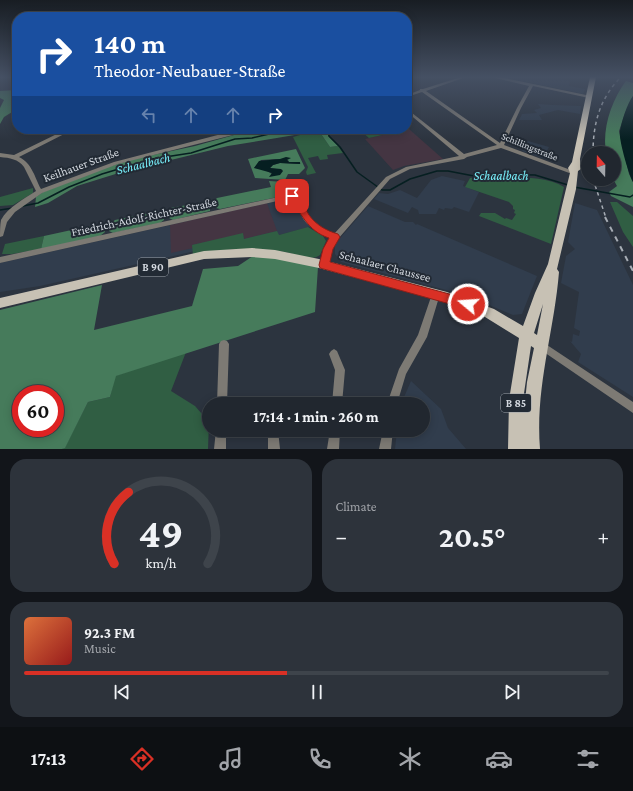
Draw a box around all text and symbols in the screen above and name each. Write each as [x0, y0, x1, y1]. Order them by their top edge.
icon: right [28, 28, 80, 80]
text: 140 m [94, 28, 166, 59]
text: Theodor-Neubauer-Straße [94, 61, 286, 81]
icon: left [138, 104, 160, 126]
icon: ahead [180, 104, 202, 126]
icon: ahead [222, 104, 244, 126]
icon: right [264, 104, 286, 126]
street label: Schillingstraße [500, 130, 560, 163]
street label: Keilhauer Straße [41, 145, 121, 185]
north arrow [581, 146, 621, 186]
map controls [581, 146, 621, 186]
water label: Schaalbach [115, 150, 172, 177]
water label: Schaalbach [474, 168, 528, 183]
pin [275, 179, 309, 213]
icon: arrive [281, 185, 303, 207]
street label: Friedrich-Adolf-Richter-Straße [70, 195, 218, 239]
street label: Schaalaer Chaussee [338, 247, 432, 285]
road number: B 90 [138, 258, 168, 276]
position arrow [447, 283, 489, 325]
speed limit sign: 60 [12, 385, 64, 437]
road number: B 85 [501, 394, 531, 412]
text: 17:14 · 1 min · 260 m [253, 409, 379, 425]
text: Climate [336, 499, 376, 514]
text: 49 [138, 509, 183, 555]
text: 20.5° [439, 520, 506, 553]
text: − [336, 524, 347, 549]
text: + [597, 524, 609, 549]
text: km/h [145, 554, 176, 570]
text: 92.3 FM [84, 625, 135, 641]
text: Music [84, 641, 116, 656]
icon: previous [111, 681, 133, 703]
icon: pause [306, 681, 328, 703]
icon: next [501, 681, 523, 703]
icon: directions [128, 745, 156, 773]
icon: music [217, 745, 245, 773]
icon: phone [306, 745, 334, 773]
icon: climate [396, 745, 424, 773]
icon: car [485, 745, 513, 773]
icon: filters [574, 745, 602, 773]
text: 17:13 [31, 749, 66, 769]

